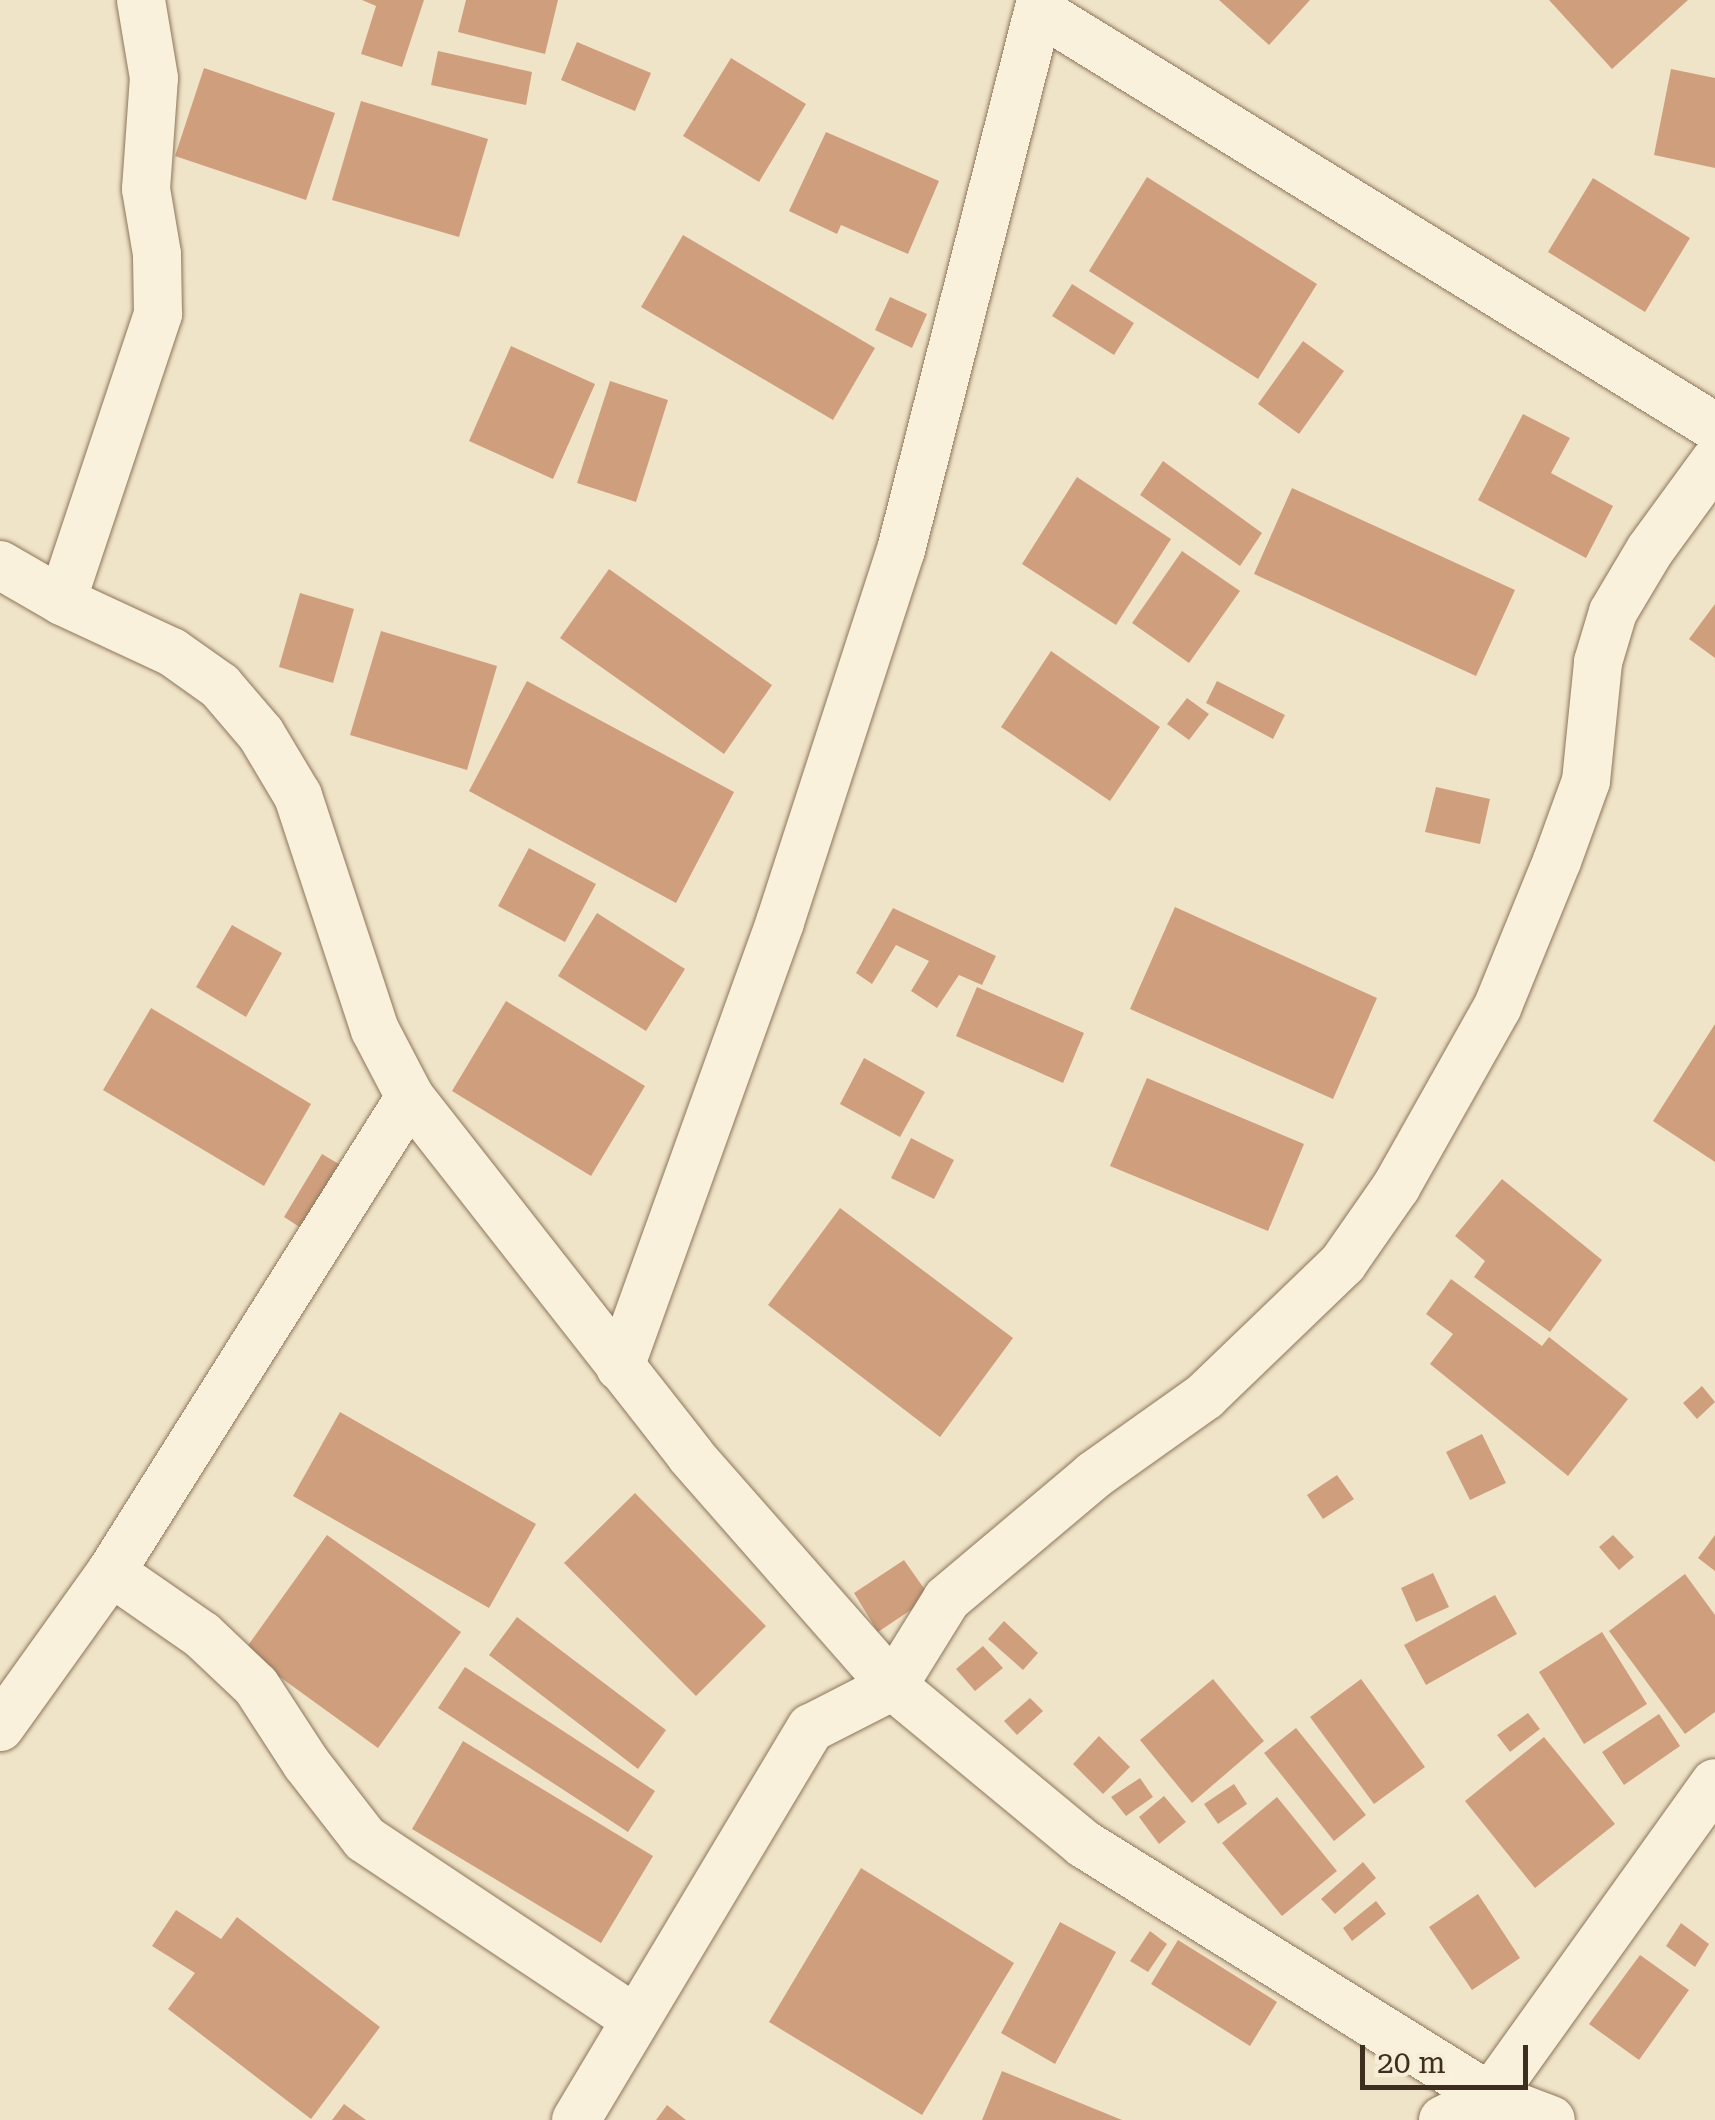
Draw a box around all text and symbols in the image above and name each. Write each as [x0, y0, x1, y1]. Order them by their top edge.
scale bar [1365, 2025, 1532, 2087]
text: 20 m [1377, 2045, 1446, 2080]

